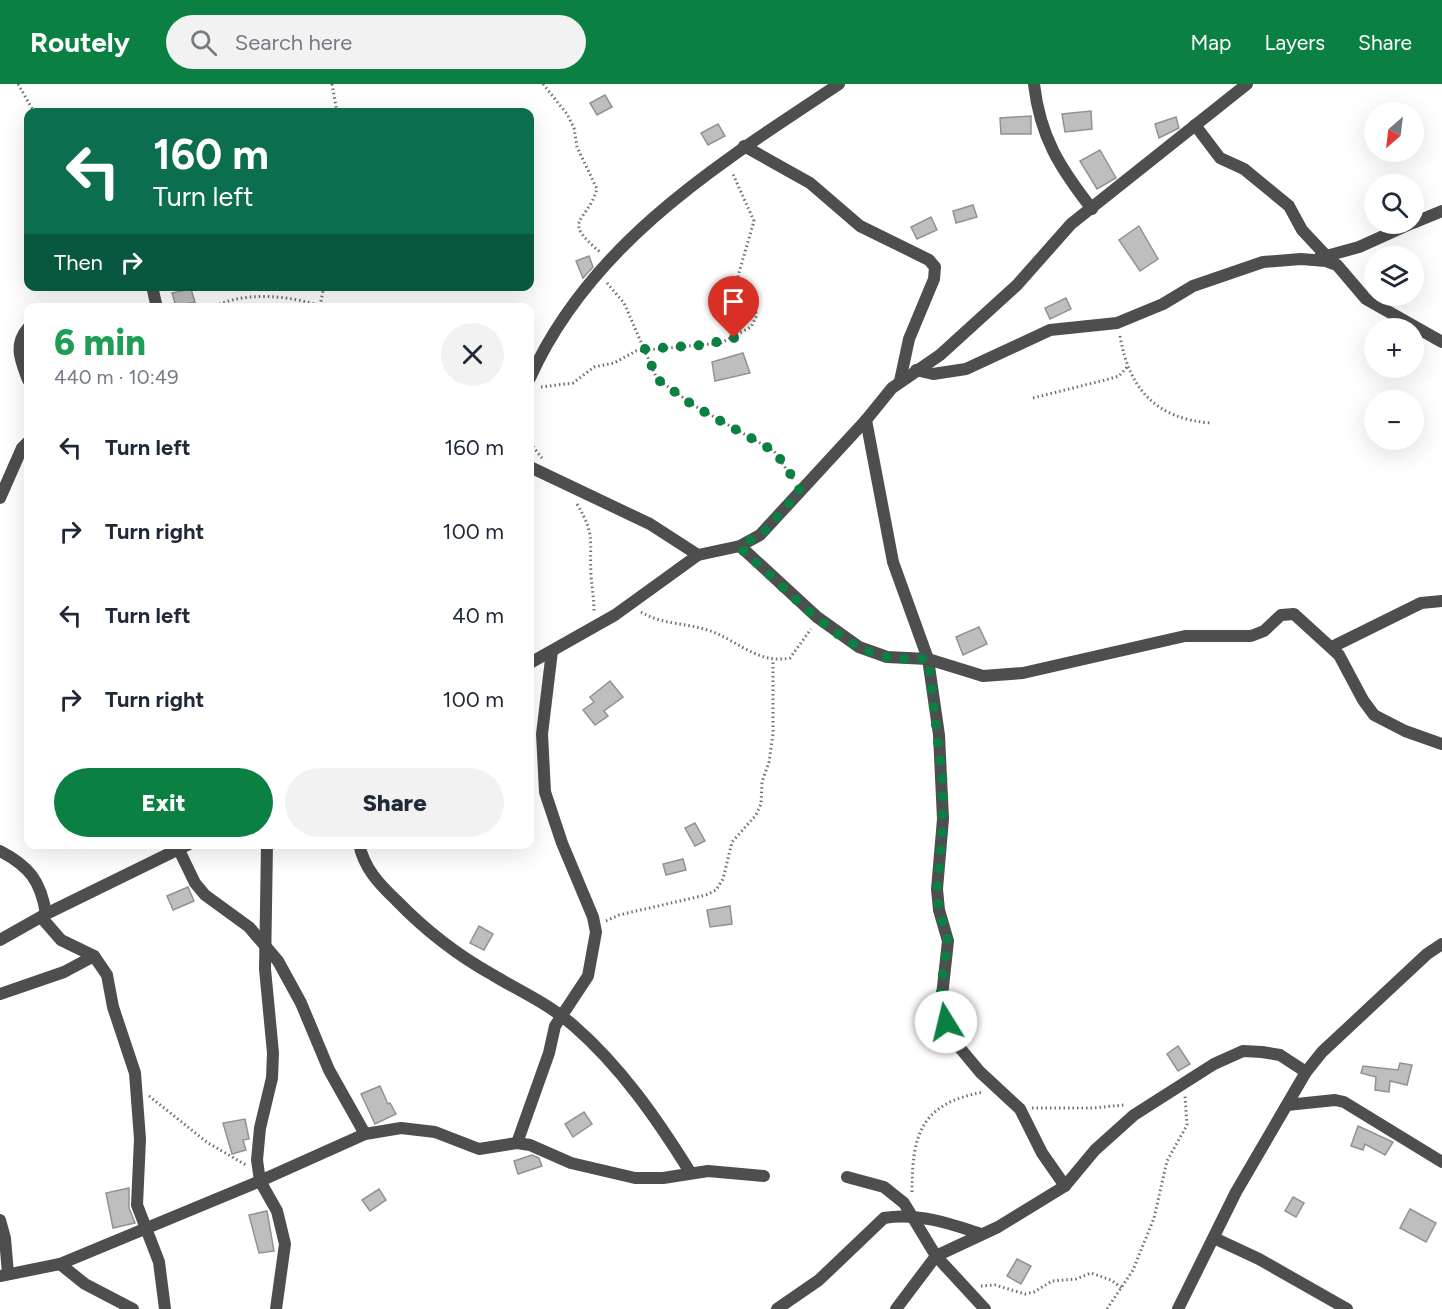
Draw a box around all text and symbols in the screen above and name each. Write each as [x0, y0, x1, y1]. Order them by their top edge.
search box [166, 15, 586, 69]
text: Routely [30, 25, 130, 59]
icon: search [187, 26, 220, 59]
text: Search here [235, 29, 352, 56]
text: Map [1191, 30, 1231, 55]
text: Layers [1264, 30, 1325, 55]
text: Share [1358, 30, 1412, 55]
north arrow [1364, 102, 1424, 162]
map controls [1364, 102, 1424, 450]
text: 160 m [153, 129, 269, 180]
icon: left [54, 132, 132, 210]
button: search [1364, 174, 1424, 234]
text: Turn left [153, 180, 253, 213]
icon: right [115, 246, 148, 279]
button: layers [1364, 246, 1424, 306]
text: Then [54, 249, 103, 276]
pin [708, 276, 759, 338]
icon: arrive [717, 285, 750, 318]
button: + [1364, 318, 1424, 378]
text: 6 min [54, 321, 146, 364]
button: close [441, 323, 504, 386]
text: 440 m · 10:49 [54, 365, 178, 389]
button: − [1364, 390, 1424, 450]
icon: left [54, 431, 87, 464]
text: Turn left [105, 434, 191, 461]
text: 160 m [444, 434, 504, 461]
icon: right [54, 515, 87, 548]
text: Turn right [105, 518, 204, 545]
text: 100 m [443, 518, 504, 545]
icon: left [54, 599, 87, 632]
text: Turn left [105, 602, 191, 629]
text: 40 m [452, 602, 504, 629]
icon: right [54, 683, 87, 716]
text: Turn right [105, 686, 204, 713]
text: 100 m [443, 686, 504, 713]
button: Exit [54, 768, 273, 837]
button: Share [285, 768, 504, 837]
position arrow [914, 990, 978, 1054]

